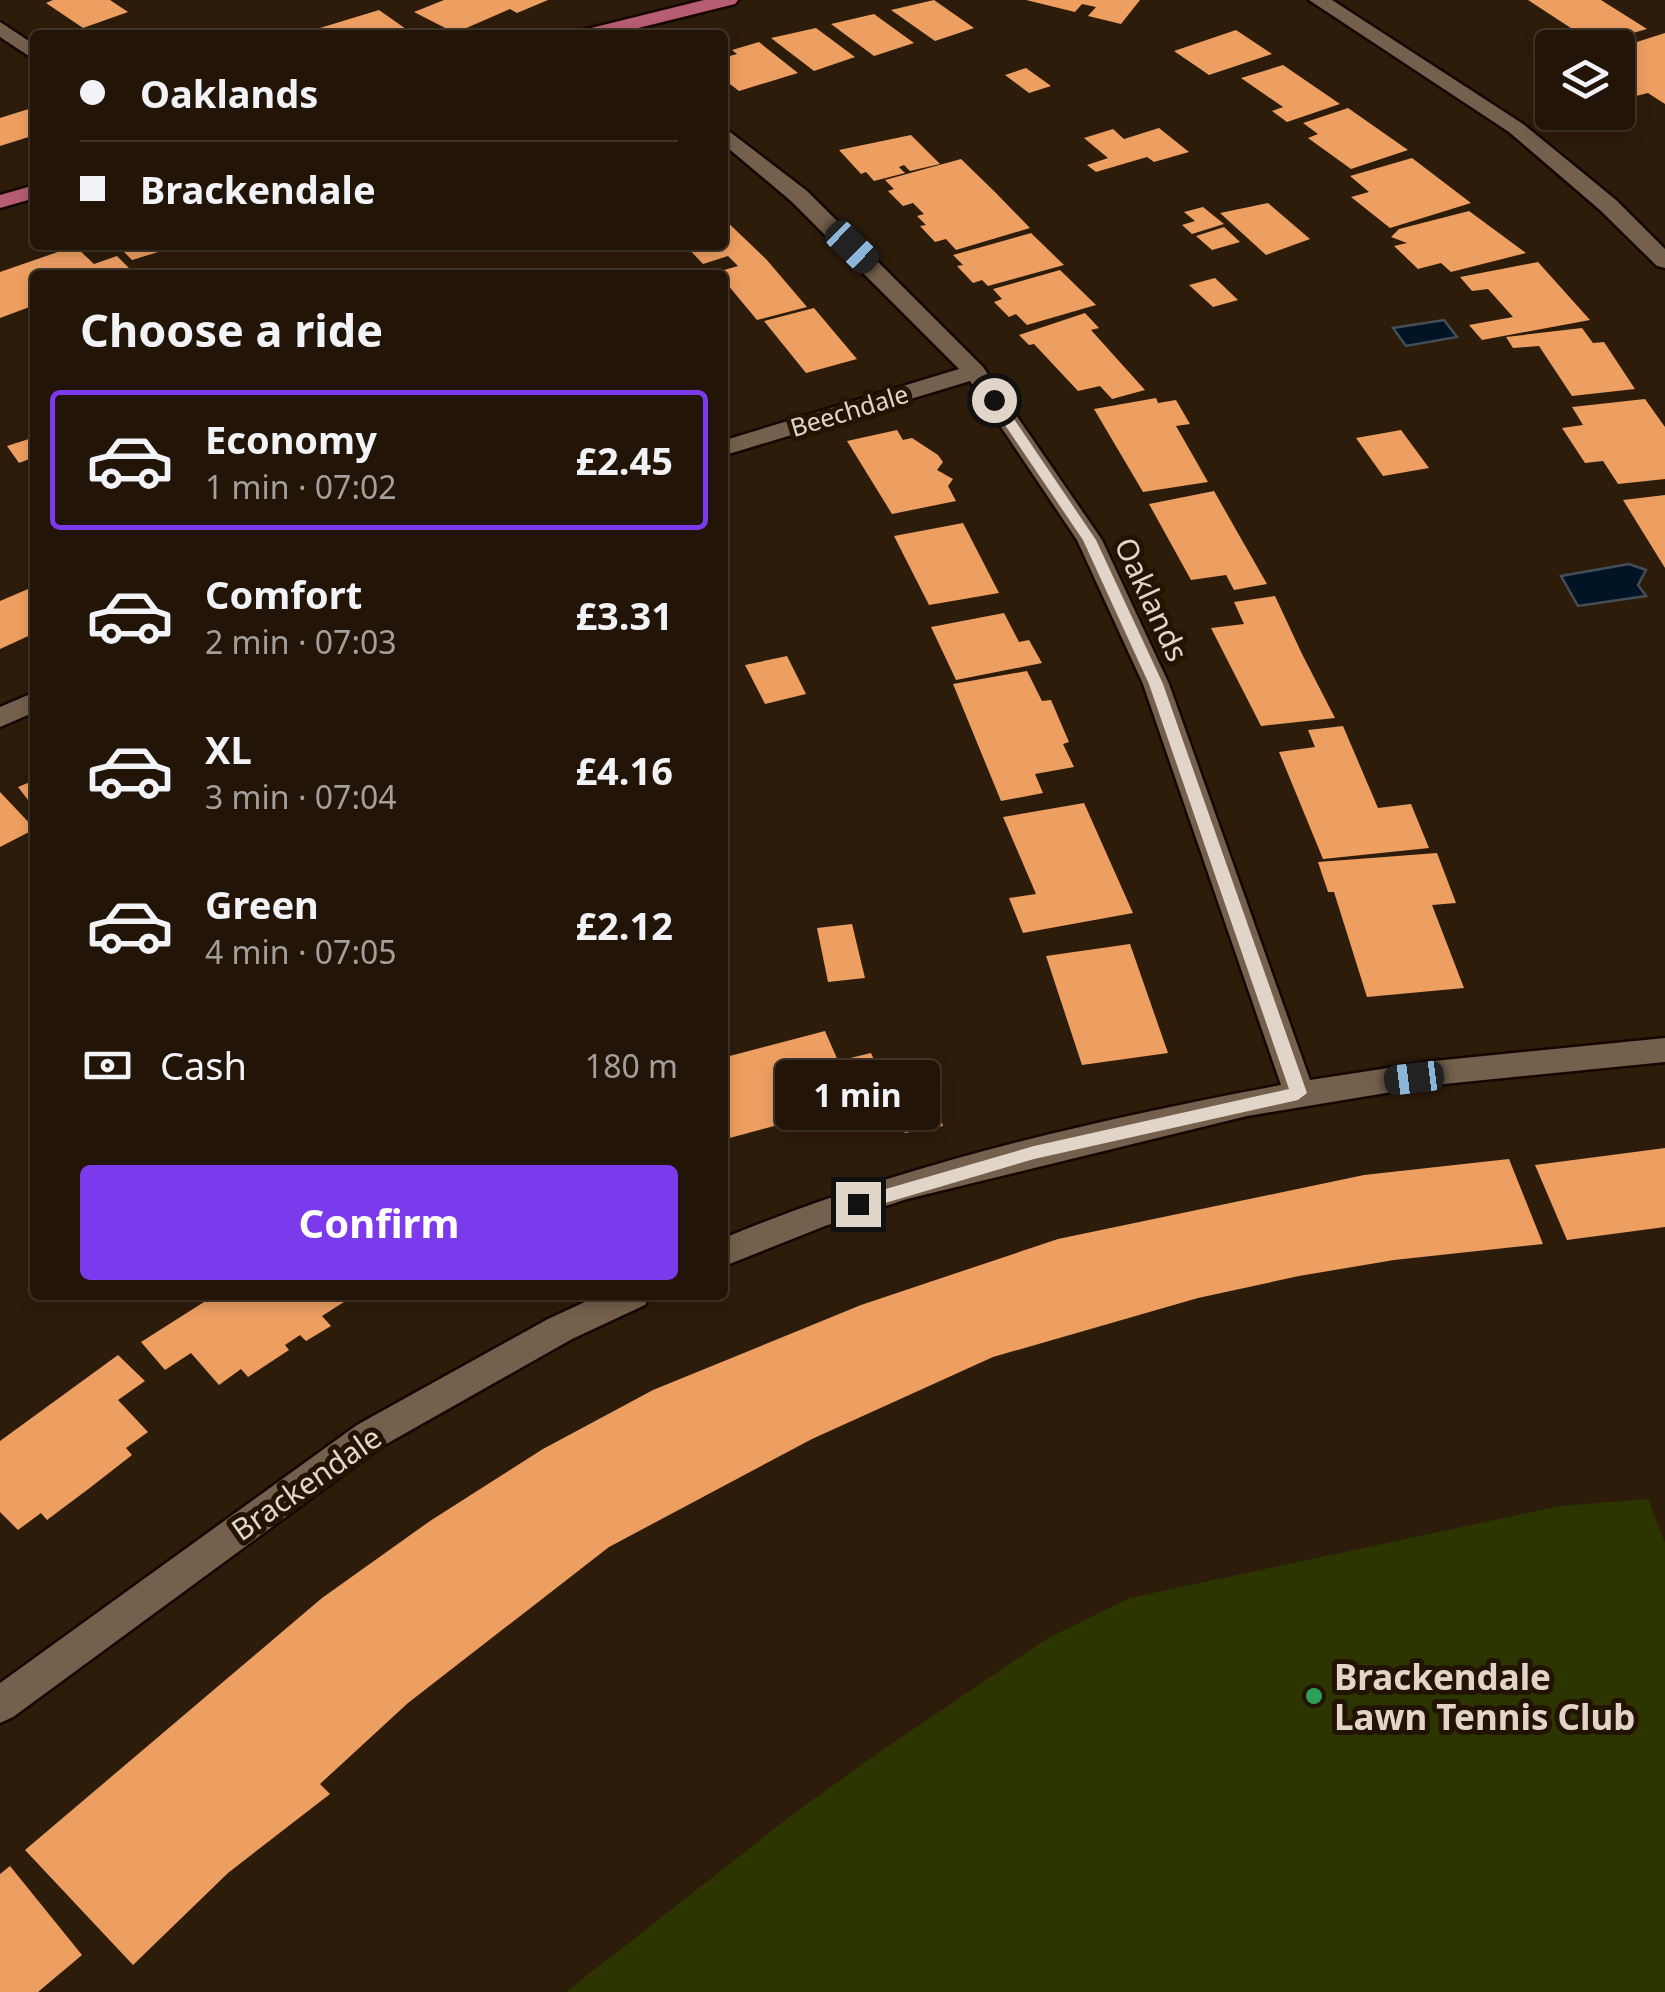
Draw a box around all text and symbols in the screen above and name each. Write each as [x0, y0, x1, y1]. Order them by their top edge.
map controls [1535, 30, 1635, 130]
button: layers [1535, 30, 1635, 130]
text: Oaklands [140, 67, 318, 119]
text: Brackendale [140, 163, 376, 215]
car [820, 215, 884, 279]
text: Choose a ride [80, 299, 383, 360]
street label: Beechdale [786, 376, 912, 444]
route start [972, 378, 1017, 423]
text: Economy [205, 413, 377, 465]
icon: car [85, 415, 175, 505]
text: £2.45 [575, 434, 673, 486]
text: 1 min · 07:02 [205, 465, 397, 508]
street label: Oaklands [1105, 530, 1199, 668]
text: Comfort [205, 568, 362, 620]
icon: car [85, 570, 175, 660]
text: £3.31 [575, 589, 673, 641]
text: 2 min · 07:03 [205, 620, 397, 663]
text: XL [205, 723, 252, 775]
icon: car [85, 725, 175, 815]
text: £4.16 [575, 744, 673, 796]
text: 3 min · 07:04 [205, 775, 397, 818]
text: Green [205, 878, 319, 930]
icon: car [85, 880, 175, 970]
text: £2.12 [575, 899, 673, 951]
text: 4 min · 07:05 [205, 930, 397, 973]
icon: cash [80, 1038, 135, 1093]
text: Cash [160, 1039, 247, 1091]
text: 180 m [585, 1044, 678, 1087]
callout: 1 min [776, 1059, 940, 1129]
car [1382, 1059, 1446, 1097]
text: 1 min [813, 1073, 902, 1116]
button: Confirm [80, 1165, 678, 1280]
route end [836, 1182, 881, 1227]
street label: Brackendale [223, 1416, 389, 1550]
place label: Brackendale Lawn Tennis Club [1334, 1653, 1635, 1740]
marker: Brackendale Lawn Tennis Club [1303, 1685, 1325, 1707]

